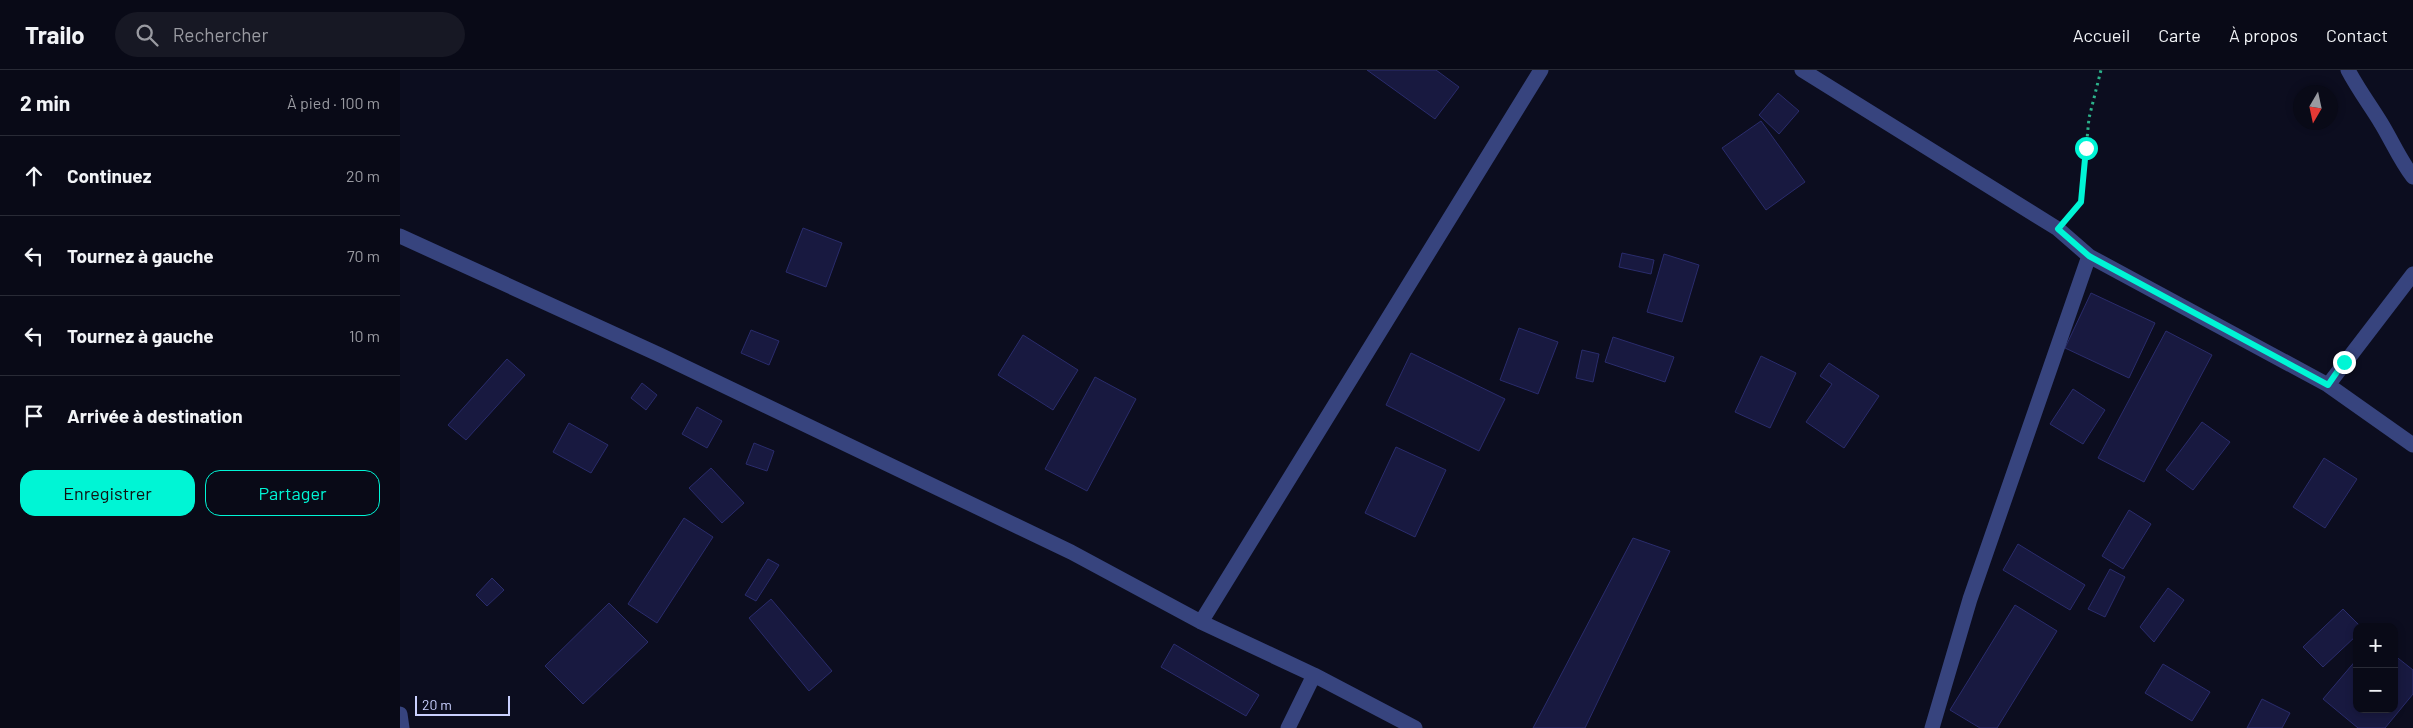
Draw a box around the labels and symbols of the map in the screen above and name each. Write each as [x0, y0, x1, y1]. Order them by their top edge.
north arrow [2293, 85, 2338, 130]
route start [2075, 137, 2098, 160]
route end [2333, 351, 2356, 374]
scale bar [415, 693, 510, 716]

